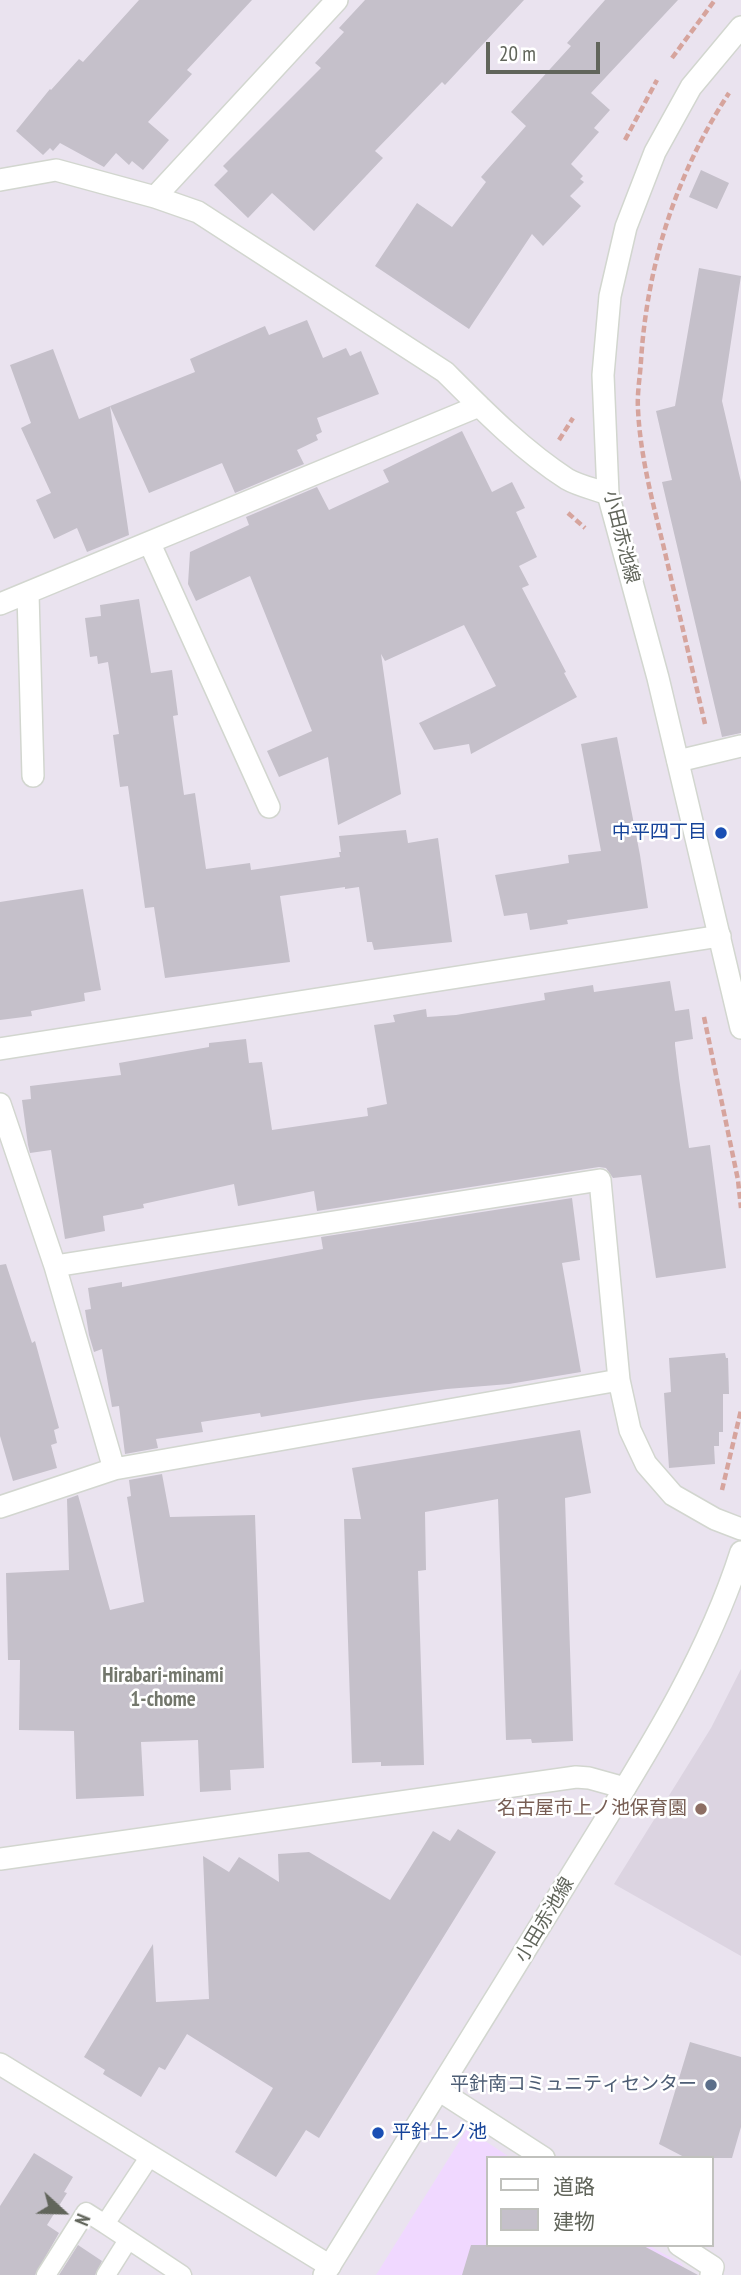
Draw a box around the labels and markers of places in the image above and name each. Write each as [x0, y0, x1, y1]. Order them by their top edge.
place label: 中平四丁目 [612, 822, 707, 844]
marker: 中平四丁目 [713, 825, 729, 841]
place label: 名古屋市上ノ池保育園 [497, 1798, 687, 1820]
marker: 名古屋市上ノ池保育園 [693, 1801, 709, 1817]
place label: 平針南コミュニティセンター [450, 2074, 697, 2096]
marker: 平針南コミュニティセンター [703, 2077, 719, 2093]
place label: 平針上ノ池 [392, 2122, 487, 2144]
marker: 平針上ノ池 [370, 2125, 386, 2141]

